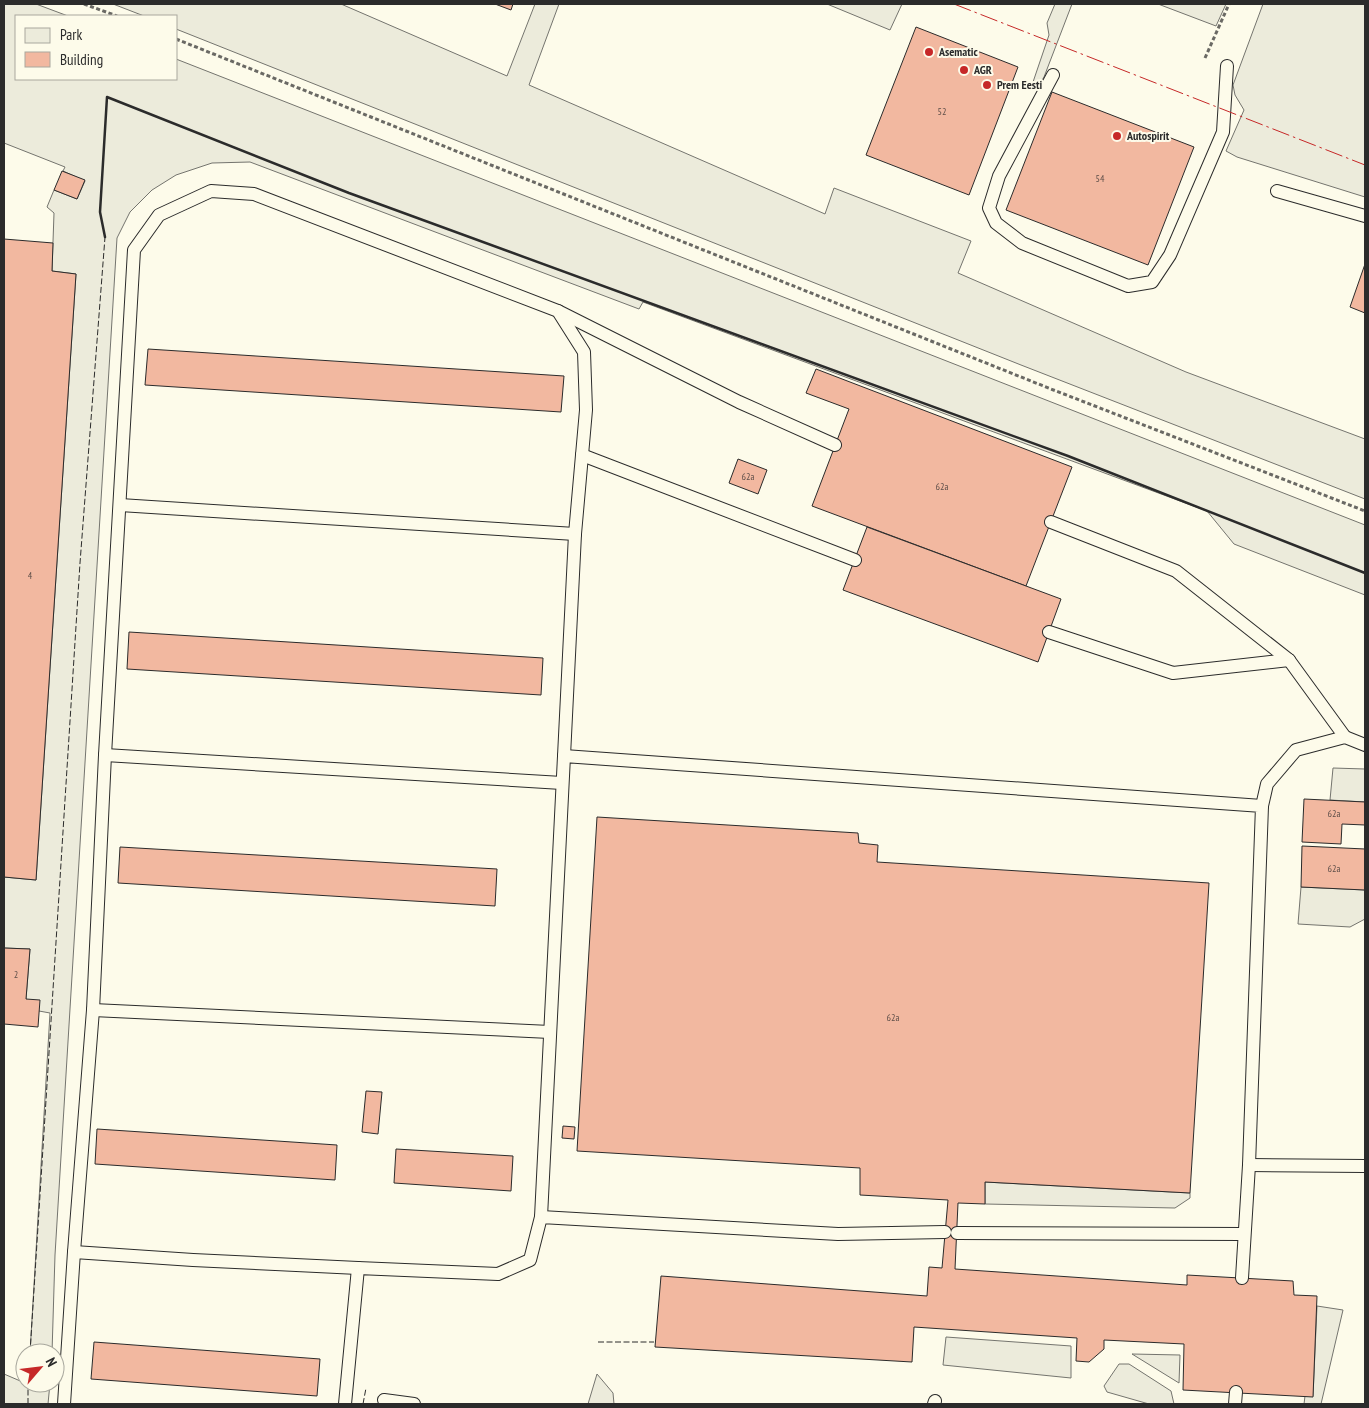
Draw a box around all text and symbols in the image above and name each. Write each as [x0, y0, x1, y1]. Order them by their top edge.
legend [15, 15, 178, 80]
text: Park [60, 25, 82, 44]
place label: Asematic [938, 44, 978, 59]
marker: Asematic [923, 46, 935, 58]
text: Building [60, 50, 103, 69]
place label: AGR [973, 62, 992, 77]
marker: AGR [958, 64, 970, 76]
place label: Prem Eesti [997, 77, 1043, 92]
marker: Prem Eesti [981, 79, 993, 91]
house number: 52 [938, 105, 947, 118]
place label: Autospirit [1126, 128, 1170, 143]
marker: Autospirit [1111, 130, 1123, 142]
house number: 54 [1096, 172, 1105, 185]
house number: 62a [742, 470, 755, 483]
house number: 62a [936, 480, 949, 493]
house number: 4 [28, 569, 33, 582]
house number: 62a [1328, 807, 1341, 820]
house number: 62a [1328, 862, 1341, 875]
house number: 2 [14, 968, 18, 981]
house number: 62a [887, 1011, 900, 1024]
north arrow [15, 1343, 65, 1393]
text: N [42, 1354, 61, 1369]

